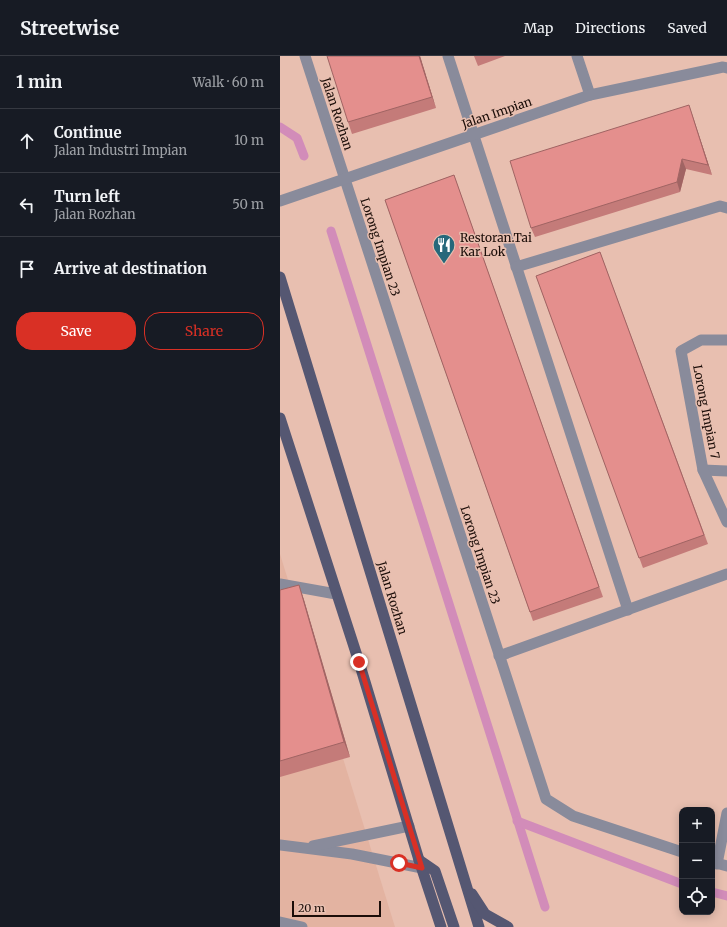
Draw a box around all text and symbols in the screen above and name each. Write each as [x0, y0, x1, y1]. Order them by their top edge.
text: Streetwise [20, 16, 119, 40]
text: Map [523, 19, 553, 37]
text: Directions [575, 19, 645, 37]
text: Saved [667, 19, 707, 37]
text: 1 min [16, 71, 62, 93]
text: Walk · 60 m [192, 74, 264, 91]
street label: Jalan Rozhan [318, 75, 356, 152]
street label: Jalan Impian [459, 94, 534, 132]
text: Continue [54, 123, 122, 142]
icon: ahead [16, 130, 38, 152]
text: 10 m [234, 132, 264, 149]
text: Jalan Industri Impian [54, 142, 187, 159]
text: Turn left [54, 187, 120, 206]
icon: left [16, 194, 38, 216]
text: 50 m [232, 196, 264, 213]
street label: Lorong Impian 23 [358, 196, 403, 298]
text: Jalan Rozhan [54, 206, 136, 223]
place label: Restoran.Tai Kar Lok [460, 230, 532, 259]
restaurant icon: Restoran.Tai Kar Lok [431, 232, 457, 265]
icon: arrive [16, 258, 38, 280]
text: Arrive at destination [54, 259, 207, 278]
button: Save [16, 312, 136, 350]
button: Share [144, 312, 264, 350]
street label: Lorong Impian 7 [690, 363, 723, 460]
street label: Lorong Impian 23 [458, 504, 503, 606]
street label: Jalan Rozhan [374, 559, 411, 636]
route end [350, 653, 368, 671]
map controls [679, 807, 715, 915]
button: + [679, 807, 715, 843]
button: − [679, 843, 715, 879]
route start [390, 854, 408, 872]
button: locate [679, 879, 715, 915]
scale bar [292, 899, 381, 918]
text: 20 m [298, 901, 325, 915]

